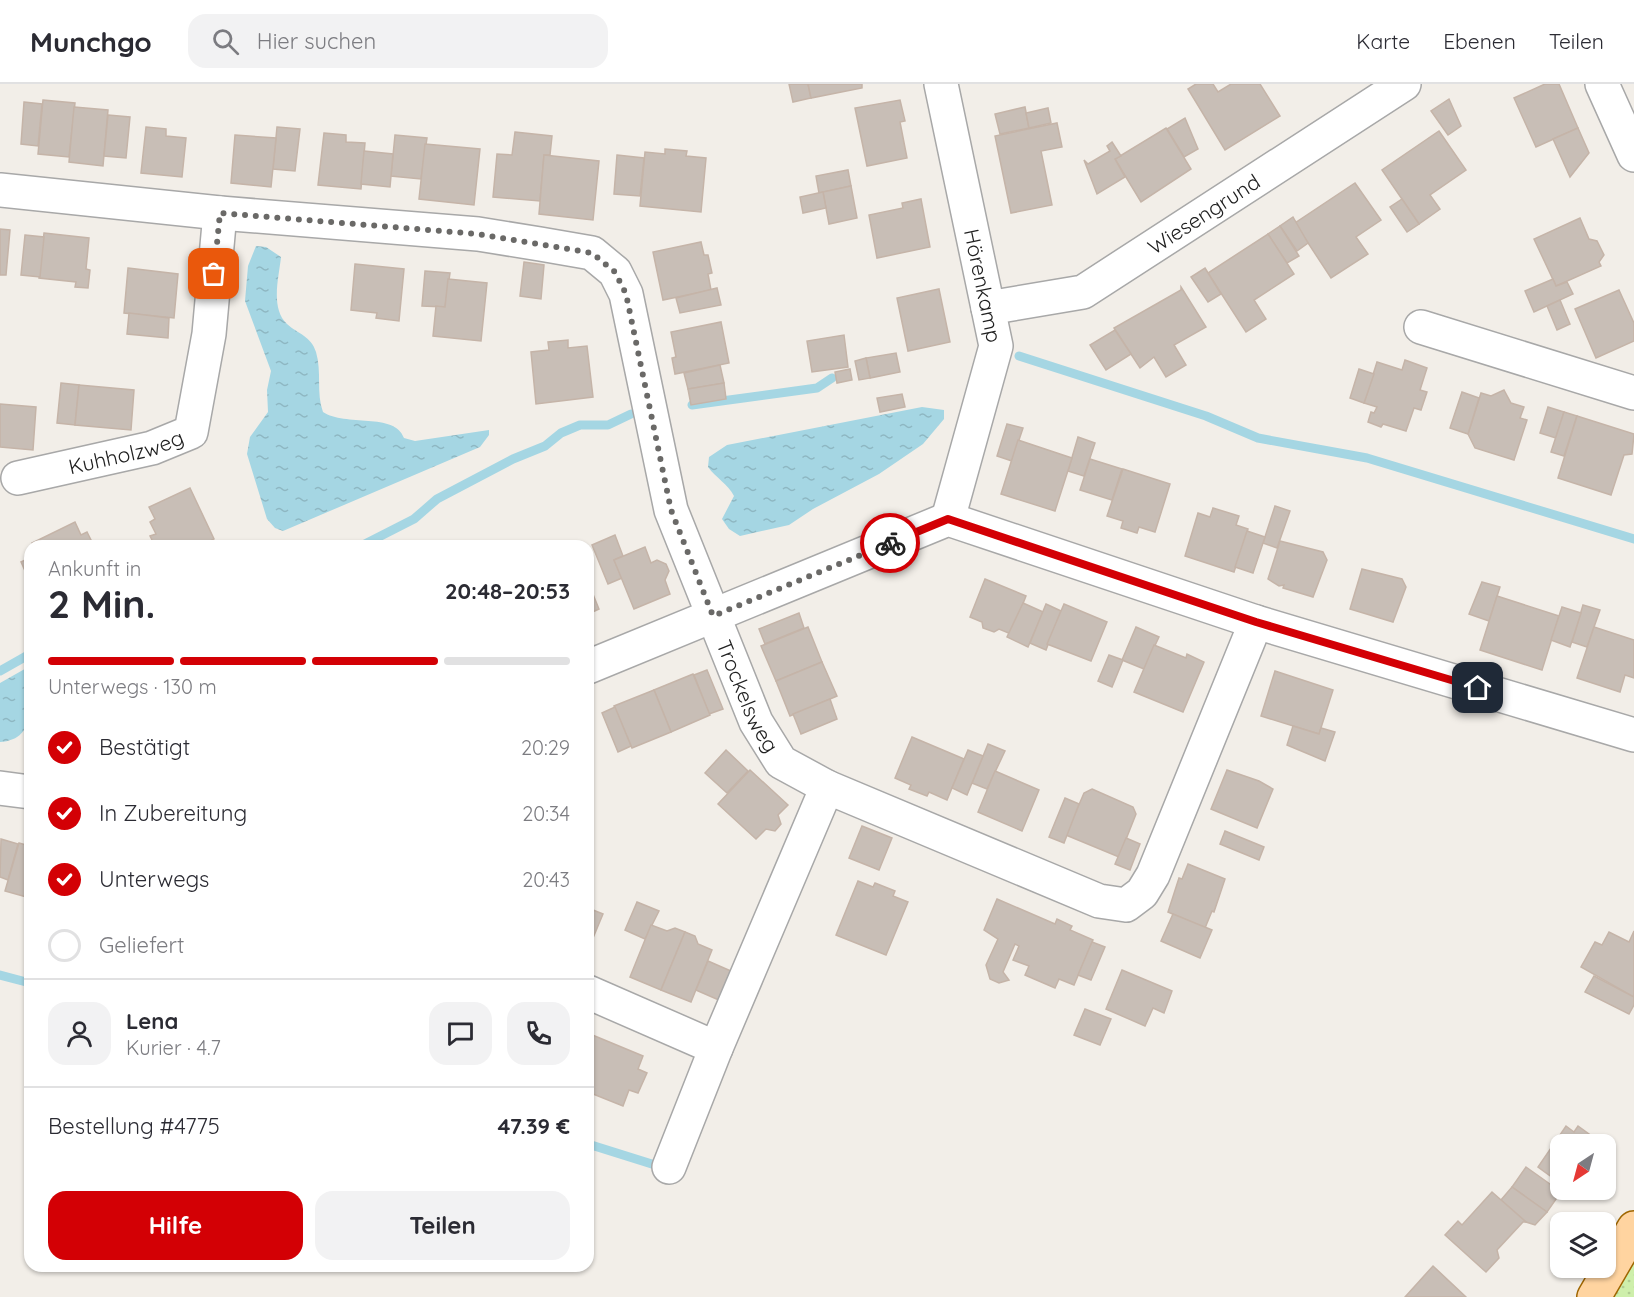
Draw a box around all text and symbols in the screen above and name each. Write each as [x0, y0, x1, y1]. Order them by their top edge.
search box [188, 14, 608, 68]
text: Munchgo [30, 24, 152, 59]
icon: search [209, 25, 242, 58]
text: Hier suchen [257, 27, 376, 55]
text: Karte [1356, 28, 1410, 54]
text: Ebenen [1443, 28, 1516, 54]
text: Teilen [1549, 28, 1604, 54]
street label: Wiesengrund [1143, 168, 1265, 260]
street label: Hörenkamp [959, 227, 1008, 345]
pin [188, 248, 239, 299]
icon: bag [197, 257, 230, 290]
street label: Kuhholzweg [66, 424, 187, 479]
courier [860, 513, 920, 573]
icon: bike [874, 527, 907, 560]
text: Ankunft in [48, 556, 141, 581]
text: 20:48–20:53 [445, 577, 570, 605]
text: 2 Min. [48, 579, 155, 628]
street label: Trockelsweg [711, 636, 785, 757]
pin [1452, 662, 1503, 713]
icon: home [1461, 671, 1494, 704]
text: Unterwegs · 130 m [48, 674, 217, 699]
icon: check [48, 731, 81, 764]
text: Bestätigt [99, 733, 190, 761]
text: 20:29 [521, 735, 570, 760]
icon: check [48, 797, 81, 830]
text: In Zubereitung [99, 799, 247, 827]
text: 20:34 [522, 801, 570, 826]
icon: check [48, 863, 81, 896]
text: Unterwegs [99, 865, 209, 893]
text: 20:43 [522, 867, 570, 892]
text: Geliefert [99, 931, 184, 959]
button: person [48, 1002, 111, 1065]
button: chat [429, 1002, 492, 1065]
button: phone [507, 1002, 570, 1065]
text: Lena [126, 1007, 178, 1035]
text: Kurier · 4.7 [126, 1035, 221, 1060]
text: Bestellung #4775 [48, 1112, 220, 1140]
text: 47.39 € [497, 1112, 570, 1140]
north arrow [1550, 1134, 1616, 1200]
map controls [1550, 1134, 1616, 1278]
button: Hilfe [48, 1191, 303, 1260]
button: Teilen [315, 1191, 570, 1260]
button: layers [1550, 1212, 1616, 1278]

